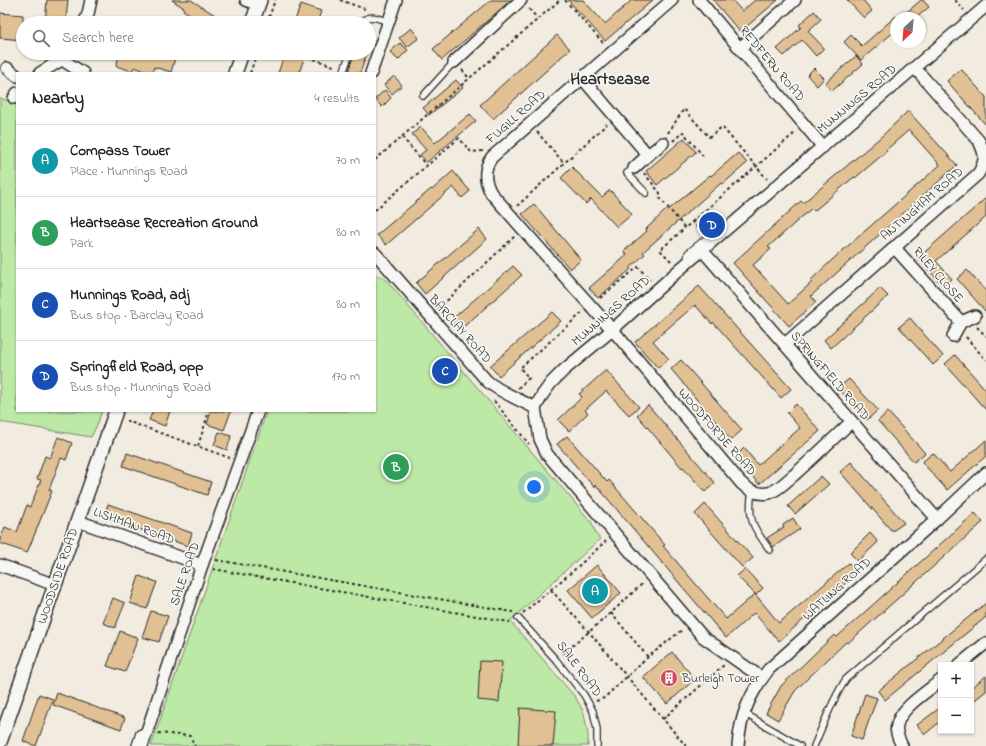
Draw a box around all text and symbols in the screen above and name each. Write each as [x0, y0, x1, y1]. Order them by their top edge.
north arrow [890, 12, 926, 48]
search box [16, 16, 376, 60]
street label: REDFERN ROAD [735, 22, 809, 106]
icon: search [30, 27, 52, 49]
text: Search here [62, 27, 134, 49]
street label: MUNNINGS ROAD [813, 60, 901, 138]
district label: Heartsease [570, 67, 651, 92]
text: Nearby [32, 86, 84, 111]
street label: FUGILL ROAD [481, 86, 550, 149]
text: 4 results [314, 89, 360, 108]
text: Compass Tower [70, 140, 170, 162]
text: A [41, 151, 49, 170]
text: 70 m [336, 151, 360, 170]
text: Place · Munnings Road [70, 162, 188, 181]
street label: ANTINGHAM ROAD [876, 163, 968, 245]
pin: D [699, 210, 725, 240]
text: Heartsease Recreation Ground [70, 212, 258, 234]
text: B [41, 223, 49, 242]
text: 80 m [336, 223, 360, 242]
text: Park [70, 234, 94, 253]
street label: RILEY CLOSE [908, 243, 968, 307]
street label: MUNNINGS ROAD [568, 271, 654, 351]
text: Munnings Road, adj [70, 284, 189, 306]
street label: BARCLAY ROAD [423, 290, 496, 368]
text: C [41, 295, 49, 314]
text: 80 m [336, 295, 360, 314]
text: Bus stop · Barclay Road [70, 306, 204, 325]
street label: SPRINGFIELD ROAD [786, 327, 874, 425]
text: Springfield Road, opp [70, 356, 203, 378]
pin: C [432, 356, 458, 386]
text: D [40, 367, 50, 386]
text: 170 m [332, 367, 360, 386]
text: Bus stop · Munnings Road [70, 378, 211, 397]
street label: WOODFORDE ROAD [673, 384, 761, 480]
pin: B [383, 452, 409, 482]
your location [524, 477, 544, 497]
street label: LISHMAN ROAD [91, 503, 177, 549]
street label: WOODSIDE ROAD [33, 525, 83, 627]
street label: SALE ROAD [165, 540, 205, 608]
street label: WATLING ROAD [798, 553, 876, 625]
pin: A [582, 576, 608, 606]
street label: SALE ROAD [552, 637, 606, 701]
map controls [938, 662, 974, 734]
button: + [938, 662, 974, 698]
building icon: Burleigh Tower [659, 668, 679, 688]
place label: Burleigh Tower [681, 669, 760, 689]
button: − [938, 698, 974, 734]

